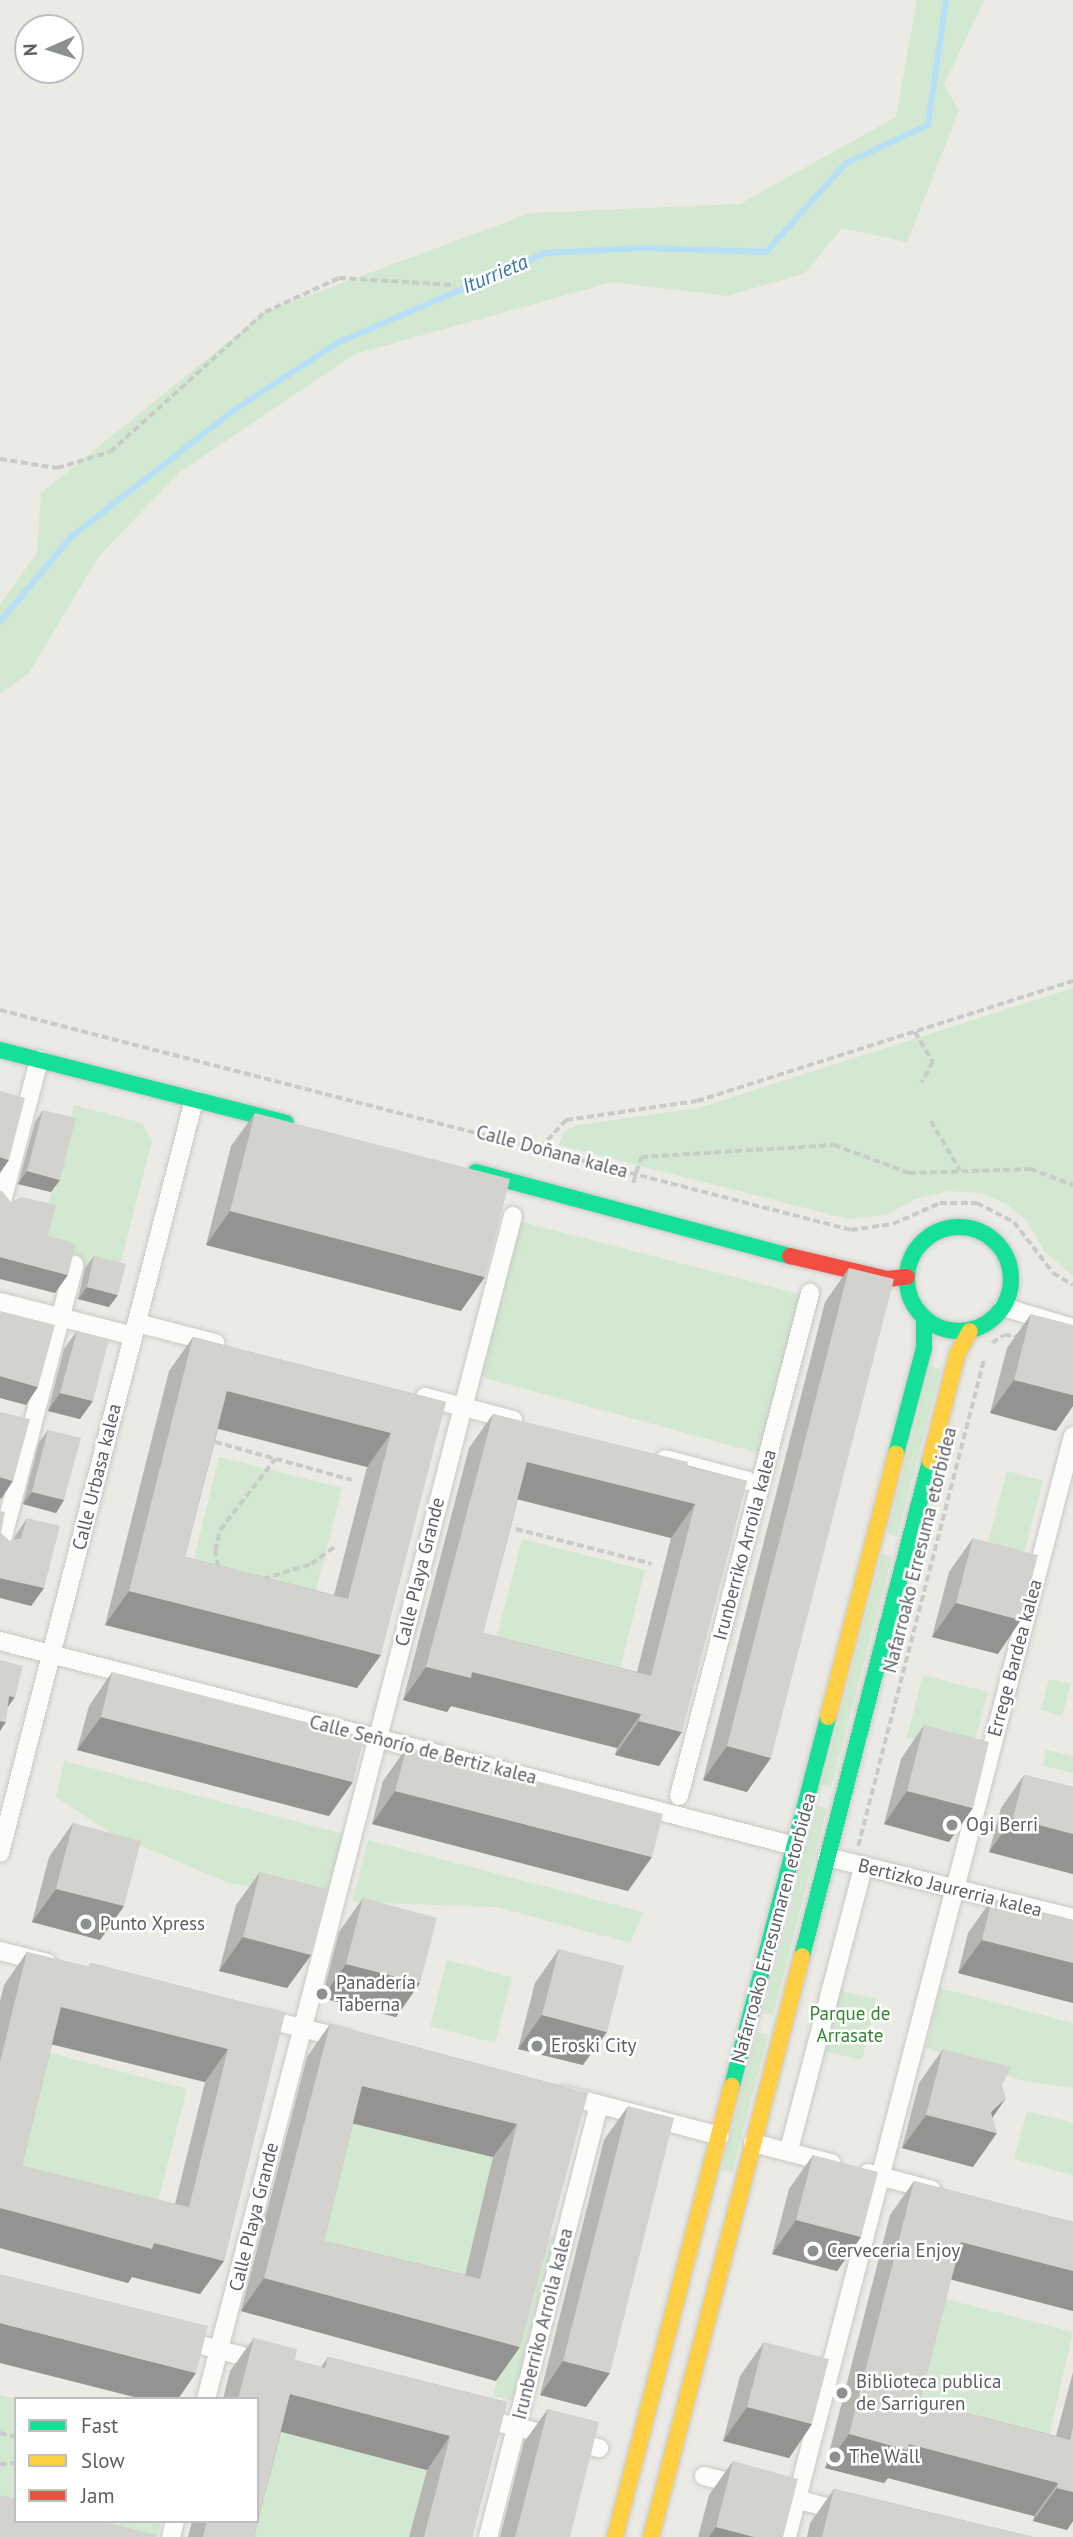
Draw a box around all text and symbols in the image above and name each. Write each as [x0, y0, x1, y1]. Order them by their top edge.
north arrow [14, 14, 84, 84]
text: N [18, 43, 42, 57]
water label: Iturrieta [458, 249, 532, 299]
street label: Calle Doñana kalea [474, 1121, 630, 1183]
street label: Calle Urbasa kalea [68, 1401, 126, 1553]
street label: Nafarroako Erresuma etorbidea [878, 1425, 962, 1675]
street label: Irunberriko Arroila kalea [708, 1447, 782, 1643]
street label: Calle Playa Grande [390, 1495, 450, 1649]
street label: Errege Bardea kalea [983, 1577, 1047, 1739]
street label: Calle Señorío de Bertiz kalea [307, 1711, 539, 1789]
street label: Nafarroako Erresumaren etorbidea [727, 1790, 821, 2066]
place label: Ogi Berri [966, 1814, 1038, 1836]
marker: Ogi Berri [944, 1817, 960, 1833]
street label: Bertizko Jaurerria kalea [856, 1854, 1044, 1922]
place label: Punto Xpress [100, 1913, 206, 1935]
marker: Punto Xpress [78, 1916, 94, 1932]
place label: Panadería Taberna [336, 1972, 416, 2016]
marker: Panadería Taberna [314, 1986, 330, 2002]
park label: Parque de Arrasate [810, 2003, 890, 2047]
place label: Eroski City [551, 2035, 636, 2057]
marker: Eroski City [529, 2038, 545, 2054]
street label: Calle Playa Grande [224, 2140, 284, 2294]
street label: Irunberriko Arroila kalea [508, 2226, 578, 2422]
place label: Cerveceria Enjoy [827, 2240, 960, 2262]
marker: Cerveceria Enjoy [805, 2243, 821, 2259]
place label: Biblioteca publica de Sarriguren [856, 2371, 1001, 2415]
marker: Biblioteca publica de Sarriguren [834, 2385, 850, 2401]
legend [14, 2397, 259, 2523]
text: Fast [81, 2412, 118, 2439]
place label: The Wall [849, 2446, 920, 2468]
text: Slow [81, 2447, 125, 2474]
marker: The Wall [827, 2449, 843, 2465]
text: Jam [81, 2482, 115, 2509]

